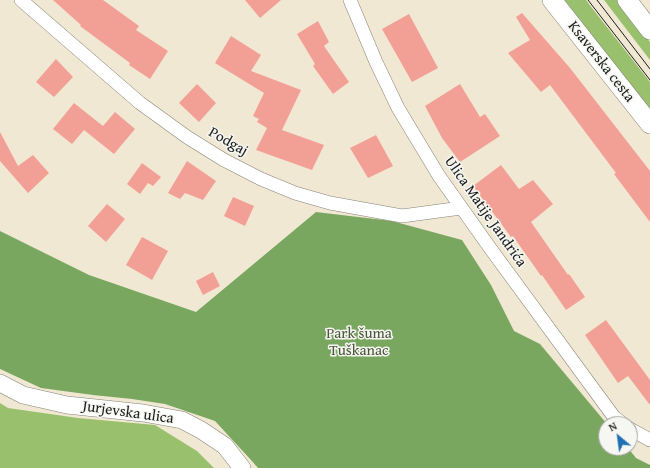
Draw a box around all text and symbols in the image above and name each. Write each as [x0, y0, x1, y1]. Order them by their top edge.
street label: Ksaverska cesta [564, 18, 638, 106]
street label: Podgaj [205, 124, 251, 160]
street label: Ulica Matije Jandrića [440, 153, 530, 271]
park label: Park šuma Tuškanac [326, 325, 392, 360]
street label: Jurjevska ulica [81, 398, 175, 428]
north arrow [598, 416, 638, 456]
text: N [606, 418, 620, 435]

